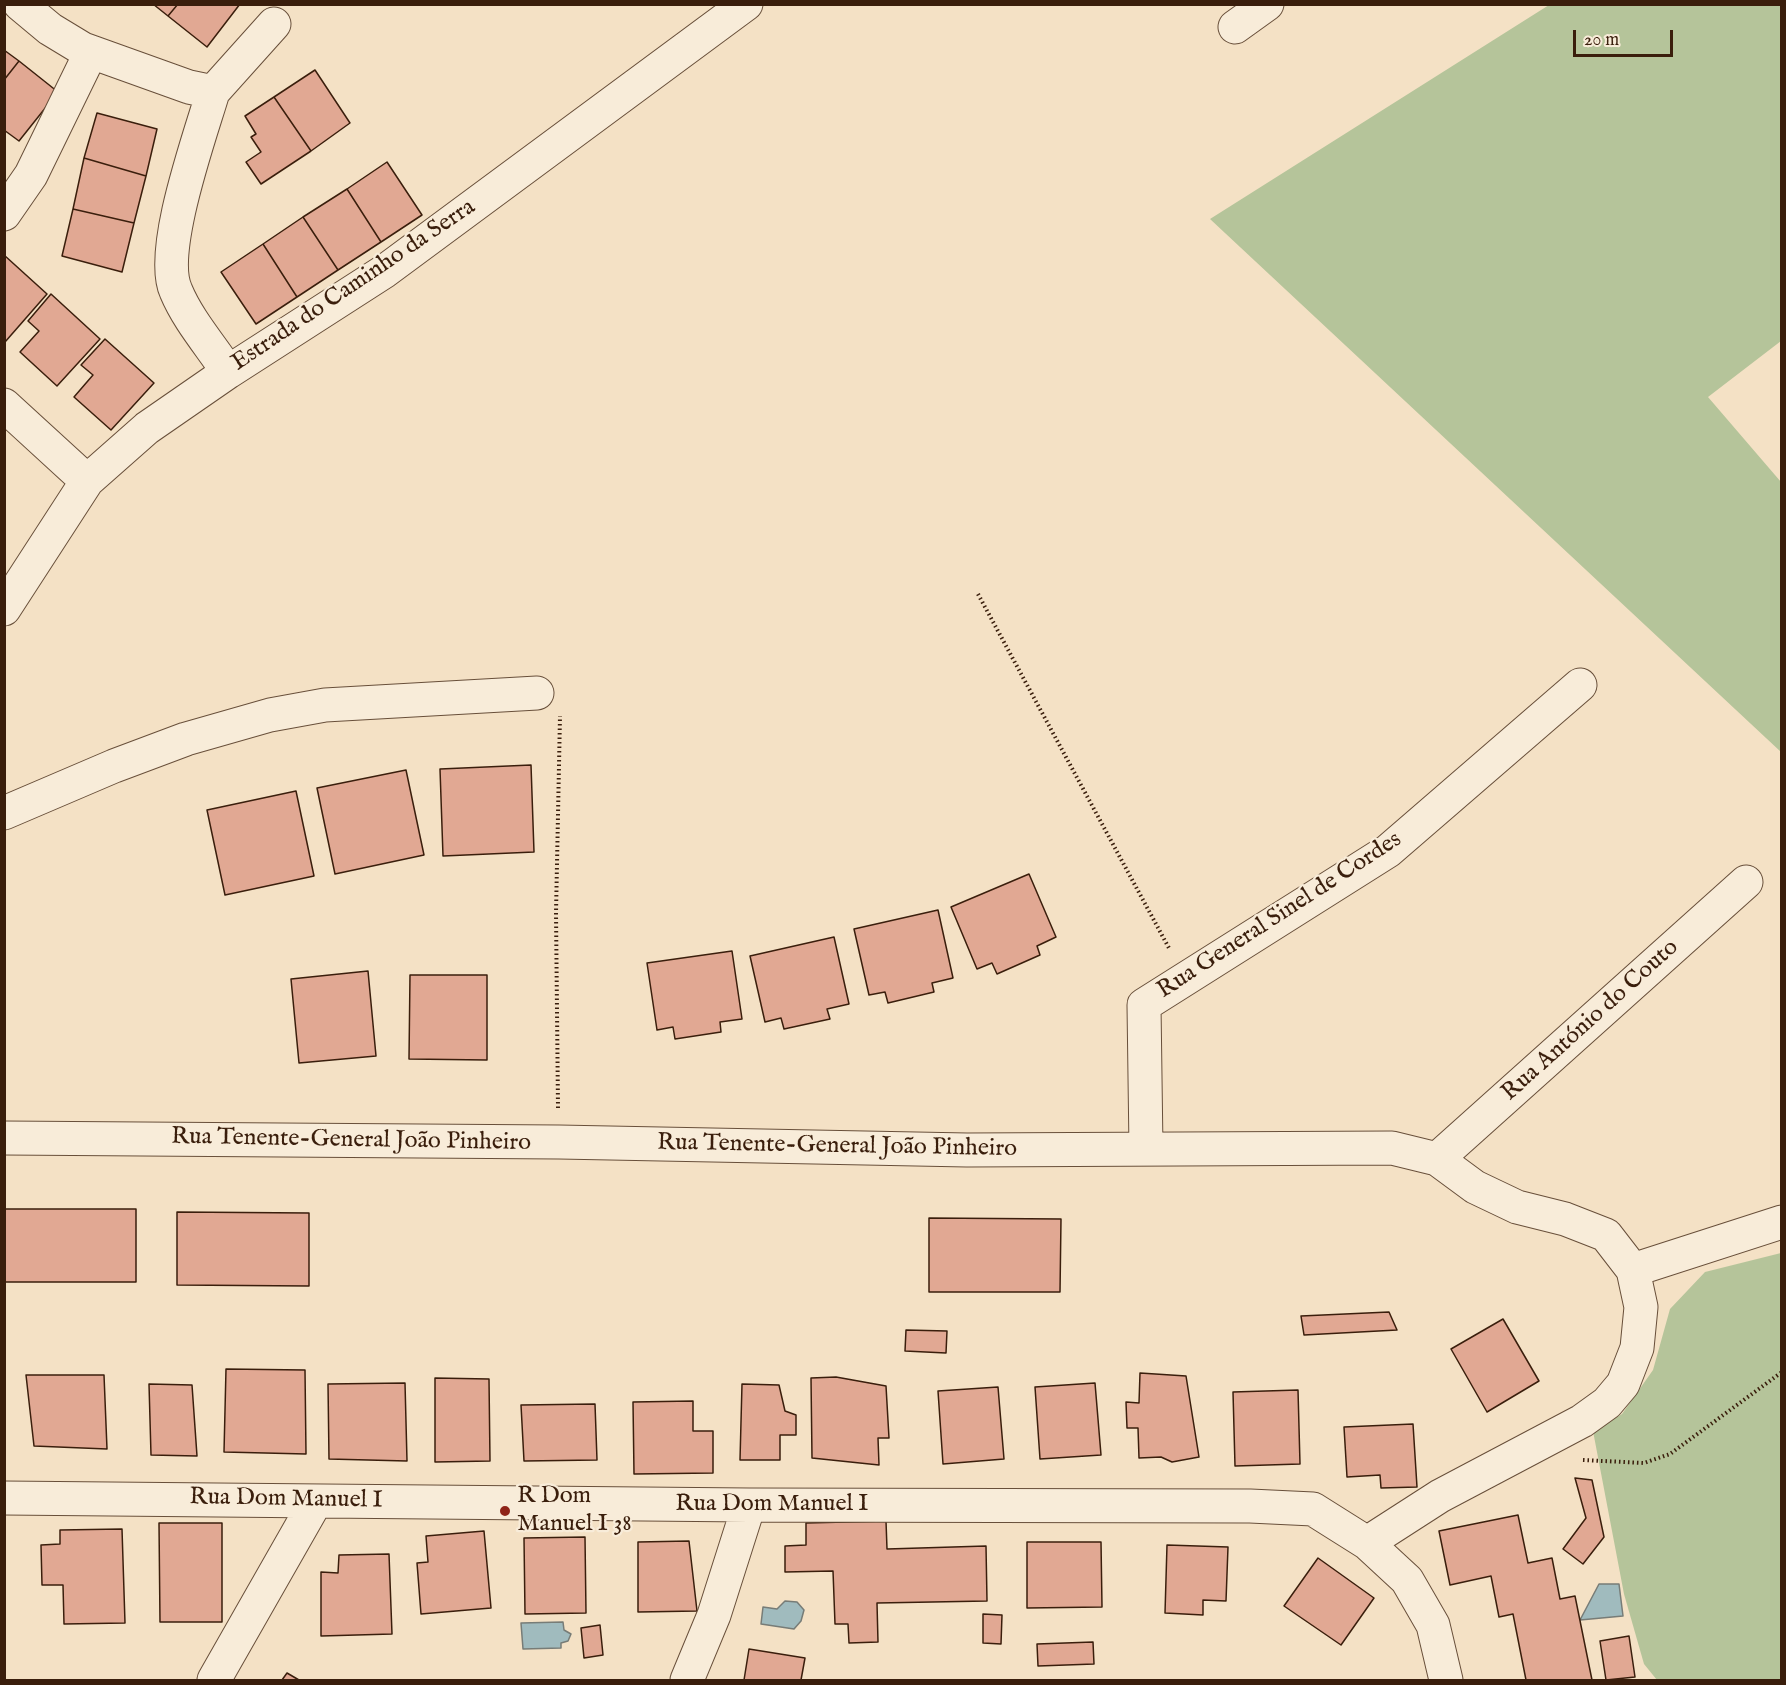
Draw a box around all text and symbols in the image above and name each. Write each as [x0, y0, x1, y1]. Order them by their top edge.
scale bar [1576, 18, 1676, 56]
text: 20 m [1584, 29, 1619, 52]
street label: Estrada do Caminho da Serra [227, 194, 481, 378]
street label: Rua General Sinel de Cordes [1152, 826, 1408, 1006]
street label: Rua António do Couto [1497, 934, 1685, 1108]
street label: Rua Tenente-General João Pinheiro [171, 1123, 531, 1159]
street label: Rua Tenente-General João Pinheiro [657, 1129, 1017, 1165]
place label: R Dom Manuel I 38 [517, 1483, 632, 1539]
street label: Rua Dom Manuel I [189, 1484, 383, 1516]
street label: Rua Dom Manuel I [675, 1491, 869, 1519]
marker: R Dom Manuel I 38 [498, 1504, 512, 1518]

